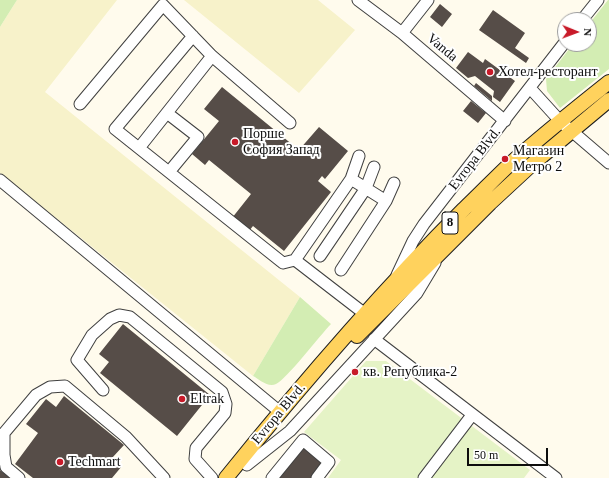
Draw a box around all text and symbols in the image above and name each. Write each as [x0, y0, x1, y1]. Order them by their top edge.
north arrow [557, 12, 597, 52]
text: N [582, 28, 594, 36]
street label: Vanda [423, 30, 461, 66]
place label: Хотел-ресторант [498, 64, 598, 80]
marker: Хотел-ресторант [485, 67, 495, 77]
street label: Evropa Blvd. [445, 124, 505, 194]
place label: Порше София Запад [243, 126, 320, 158]
marker: Порше София Запад [230, 137, 240, 147]
place label: Магазин Метро 2 [513, 143, 564, 176]
marker: Магазин Метро 2 [500, 154, 510, 164]
road number: 8 [442, 212, 458, 234]
place label: кв. Република-2 [363, 364, 457, 380]
marker: кв. Република-2 [350, 367, 360, 377]
street label: Evropa Blvd. [249, 380, 309, 448]
place label: Eltrak [190, 391, 224, 407]
marker: Eltrak [177, 394, 187, 404]
scale bar [469, 440, 550, 466]
text: 50 m [474, 448, 498, 462]
place label: Techmart [68, 454, 121, 470]
marker: Techmart [55, 457, 65, 467]

